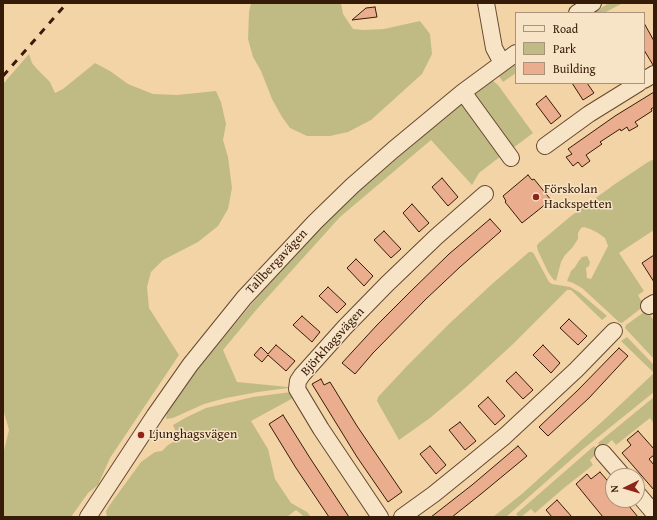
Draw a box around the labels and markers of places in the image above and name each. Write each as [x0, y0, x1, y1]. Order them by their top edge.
place label: Förskolan Hackspetten [544, 182, 612, 213]
marker: Förskolan Hackspetten [531, 192, 541, 202]
place label: Ljunghagsvägen [149, 427, 237, 443]
marker: Ljunghagsvägen [136, 430, 146, 440]

